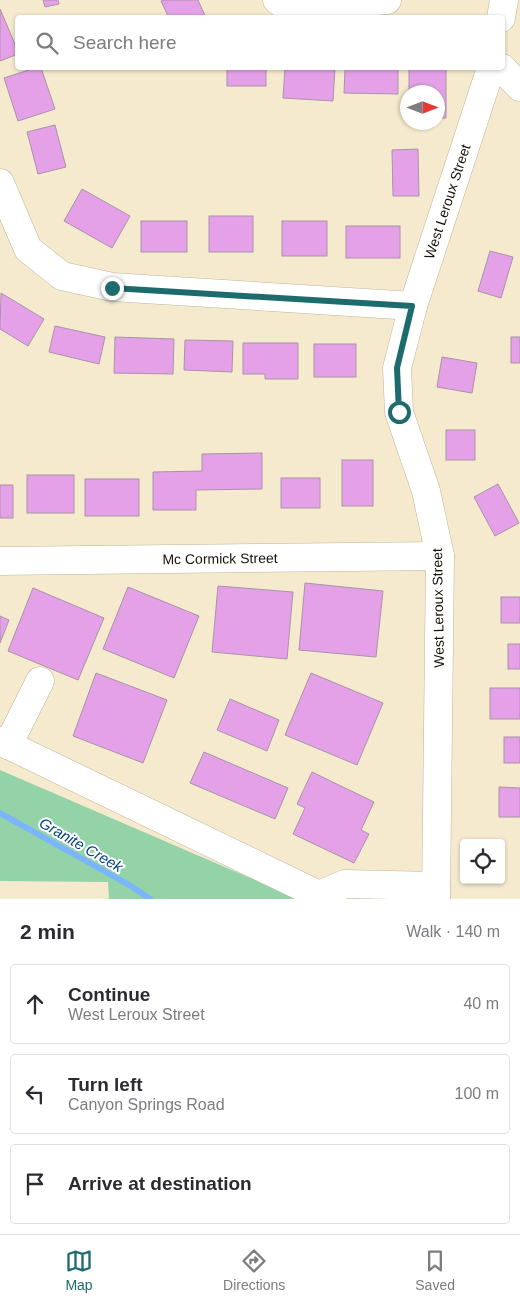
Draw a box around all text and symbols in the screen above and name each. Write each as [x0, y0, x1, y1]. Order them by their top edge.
search box [15, 15, 505, 70]
icon: search [33, 29, 61, 57]
text: Search here [73, 32, 177, 53]
north arrow [400, 85, 445, 130]
street label: West Leroux Street [421, 142, 474, 261]
route end [101, 277, 124, 300]
route start [388, 401, 411, 424]
street label: West Leroux Street [429, 548, 447, 668]
street label: Mc Cormick Street [162, 550, 278, 567]
water label: Granite Creek [37, 814, 127, 876]
map controls [460, 839, 505, 884]
button: locate [460, 839, 505, 884]
text: 2 min [20, 920, 75, 943]
text: Walk · 140 m [406, 923, 500, 940]
text: Continue [68, 984, 150, 1005]
icon: ahead [21, 990, 49, 1018]
text: 40 m [463, 995, 499, 1012]
text: West Leroux Street [68, 1006, 205, 1023]
text: Turn left [68, 1074, 143, 1095]
icon: left [21, 1080, 49, 1108]
text: 100 m [455, 1085, 499, 1102]
text: Canyon Springs Road [68, 1096, 225, 1113]
icon: arrive [21, 1170, 49, 1198]
text: Arrive at destination [68, 1173, 252, 1194]
tab: Map [65, 1247, 93, 1293]
tab: Directions [223, 1247, 285, 1293]
tab: Saved [415, 1247, 455, 1293]

